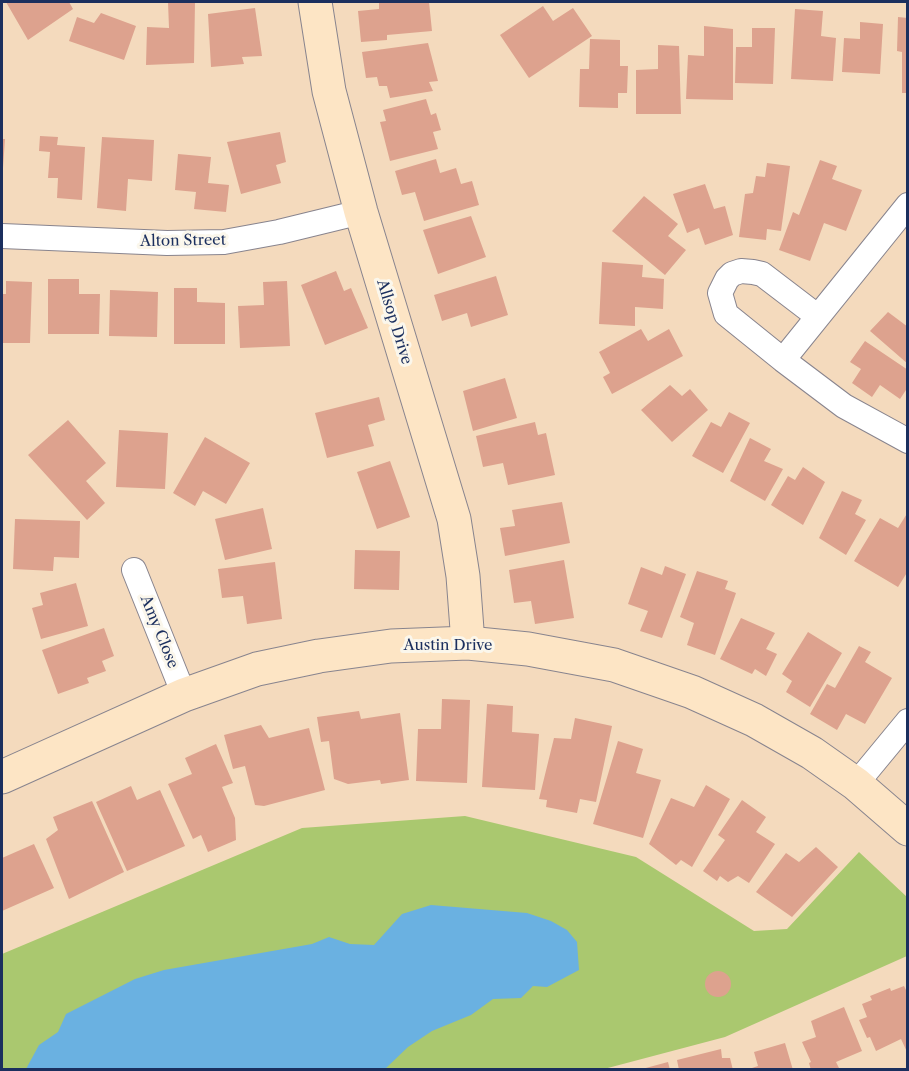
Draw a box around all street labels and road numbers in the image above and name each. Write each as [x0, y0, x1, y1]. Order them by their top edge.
street label: Alton Street [140, 231, 226, 251]
street label: Allsop Drive [373, 277, 415, 367]
street label: Amy Close [136, 593, 182, 671]
street label: Austin Drive [404, 637, 492, 655]

